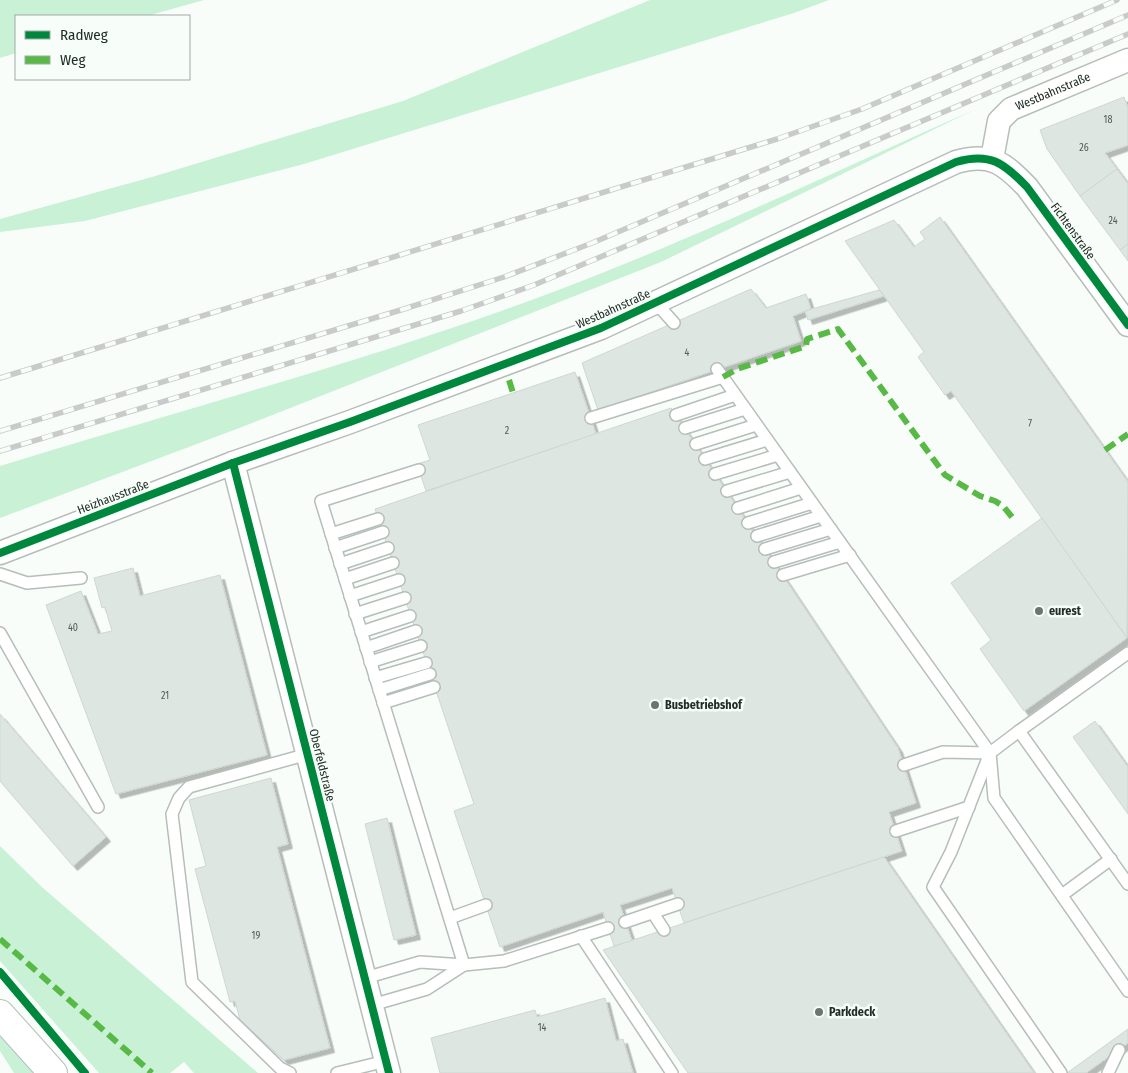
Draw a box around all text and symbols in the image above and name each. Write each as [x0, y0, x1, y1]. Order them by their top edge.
legend [15, 15, 190, 80]
text: Radweg [60, 26, 108, 44]
text: Weg [60, 51, 86, 69]
street label: Westbahnstraße [1013, 70, 1092, 113]
house number: 18 [1104, 114, 1112, 126]
house number: 26 [1079, 142, 1089, 154]
street label: Fichtenstraße [1048, 200, 1098, 262]
house number: 24 [1108, 215, 1118, 227]
street label: Westbahnstraße [574, 286, 652, 332]
house number: 4 [685, 347, 690, 359]
house number: 7 [1028, 418, 1032, 430]
house number: 2 [505, 425, 510, 437]
street label: Heizhausstraße [75, 477, 151, 517]
place label: eurest [1049, 604, 1082, 618]
marker: eurest [1033, 605, 1045, 617]
house number: 40 [68, 622, 78, 634]
house number: 21 [161, 690, 169, 702]
place label: Busbetriebshof [665, 698, 743, 712]
marker: Busbetriebshof [649, 699, 661, 711]
street label: Oberfeldstraße [306, 727, 338, 803]
house number: 19 [252, 930, 261, 942]
place label: Parkdeck [829, 1005, 876, 1019]
marker: Parkdeck [813, 1006, 825, 1018]
house number: 14 [538, 1022, 547, 1034]

